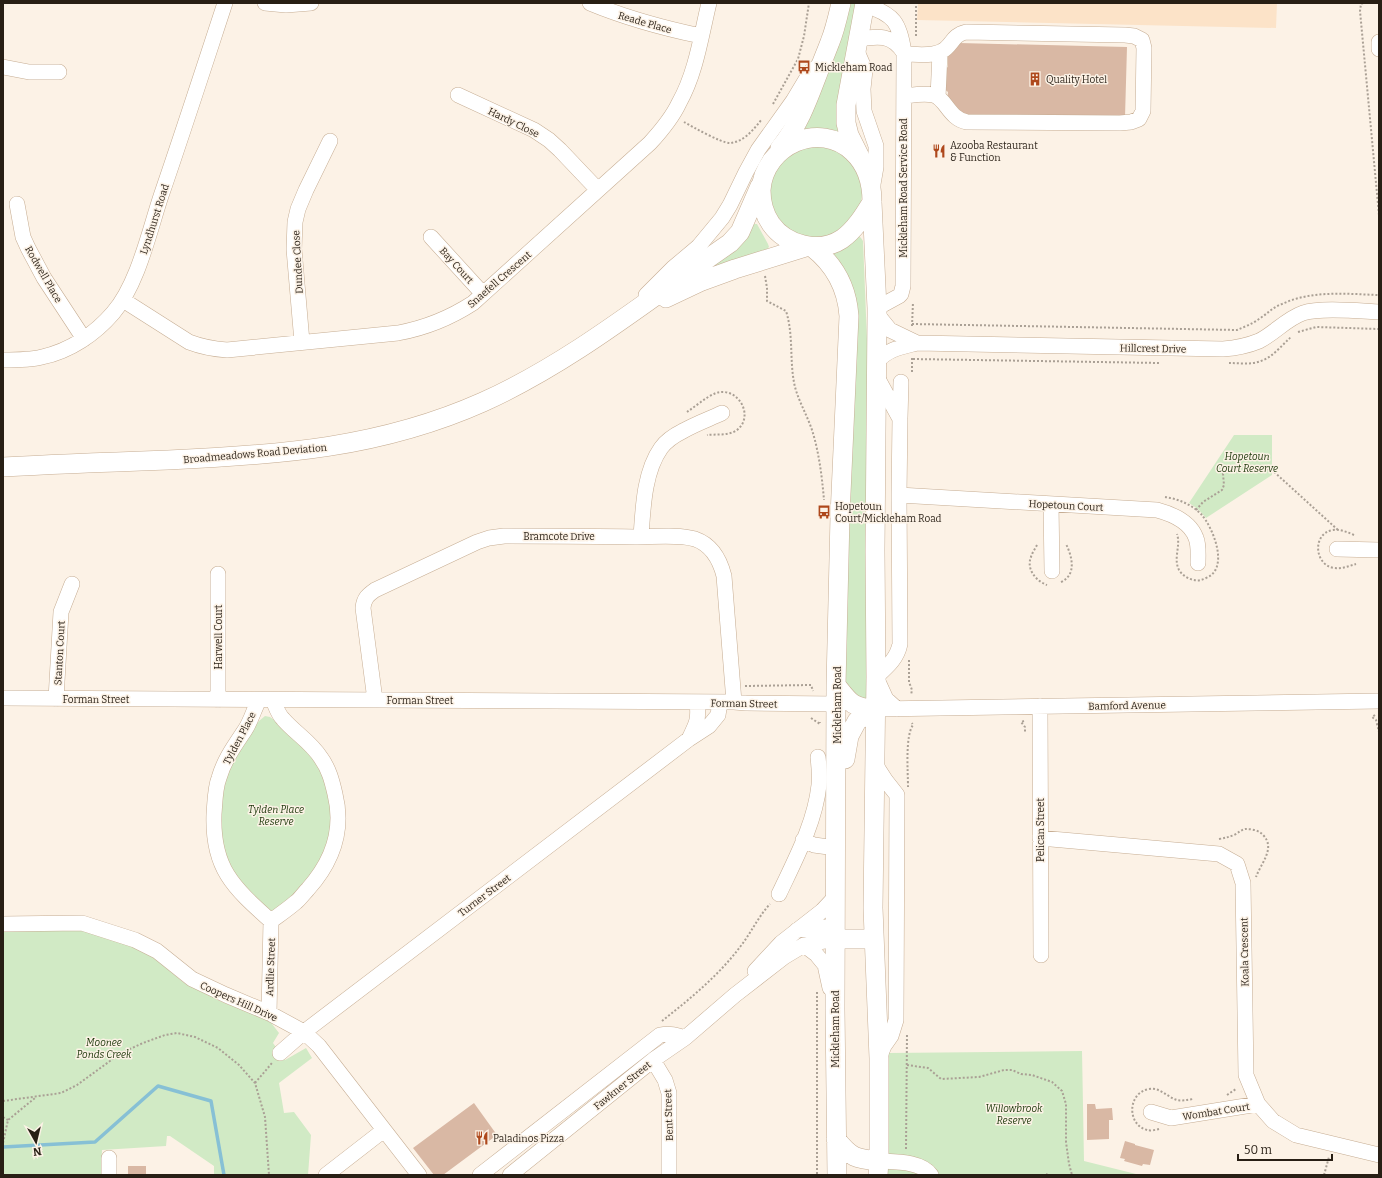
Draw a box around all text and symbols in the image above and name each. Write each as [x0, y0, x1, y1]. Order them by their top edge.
street label: Reade Place [617, 10, 673, 36]
bus stop icon: Mickleham Road [796, 59, 812, 75]
place label: Mickleham Road [815, 62, 893, 74]
building icon: Quality Hotel [1027, 71, 1043, 87]
place label: Quality Hotel [1046, 74, 1107, 86]
street label: Hardy Close [486, 105, 541, 140]
street label: Mickleham Road Service Road [898, 118, 910, 258]
place label: Azooba Restaurant & Function [950, 140, 1038, 164]
restaurant icon: Azooba Restaurant & Function [931, 143, 947, 159]
street label: Lyndhurst Road [138, 183, 172, 256]
street label: Dundee Close [290, 230, 306, 294]
street label: Rodwell Place [22, 244, 64, 305]
street label: Bay Court [437, 245, 476, 287]
street label: Snaefell Crescent [465, 249, 534, 311]
street label: Hillcrest Drive [1120, 342, 1186, 356]
street label: Broadmeadows Road Deviation [183, 442, 328, 466]
park label: Hopetoun Court Reserve [1216, 451, 1278, 475]
street label: Hopetoun Court [1028, 498, 1104, 514]
place label: Hopetoun Court/Mickleham Road [835, 501, 942, 525]
bus stop icon: Hopetoun Court/Mickleham Road [816, 504, 832, 520]
street label: Bramcote Drive [523, 531, 595, 543]
street label: Harwell Court [213, 604, 225, 669]
street label: Stanton Court [52, 620, 68, 686]
street label: Mickleham Road [832, 666, 844, 744]
street label: Forman Street [63, 694, 130, 706]
street label: Forman Street [387, 695, 454, 707]
street label: Forman Street [710, 697, 778, 711]
street label: Bamford Avenue [1088, 699, 1166, 713]
street label: Tylden Place [221, 710, 259, 767]
street label: Pelican Street [1035, 798, 1047, 862]
park label: Tylden Place Reserve [248, 804, 304, 828]
street label: Turner Street [456, 872, 514, 919]
street label: Koala Crescent [1238, 917, 1252, 987]
street label: Ardlie Street [264, 937, 278, 997]
street label: Coopers Hill Drive [198, 979, 279, 1024]
street label: Mickleham Road [830, 990, 842, 1068]
park label: Moonee Ponds Creek [76, 1037, 132, 1061]
street label: Fawkner Street [591, 1059, 654, 1113]
street label: Bent Street [662, 1088, 676, 1141]
street label: Wombat Court [1182, 1101, 1251, 1123]
park label: Willowbrook Reserve [986, 1103, 1043, 1127]
north arrow [16, 1122, 56, 1162]
restaurant icon: Paladinos Pizza [474, 1130, 490, 1146]
place label: Paladinos Pizza [493, 1133, 565, 1145]
scale bar [1238, 1136, 1332, 1162]
text: 50 m [1244, 1143, 1273, 1157]
text: N [32, 1144, 42, 1159]

